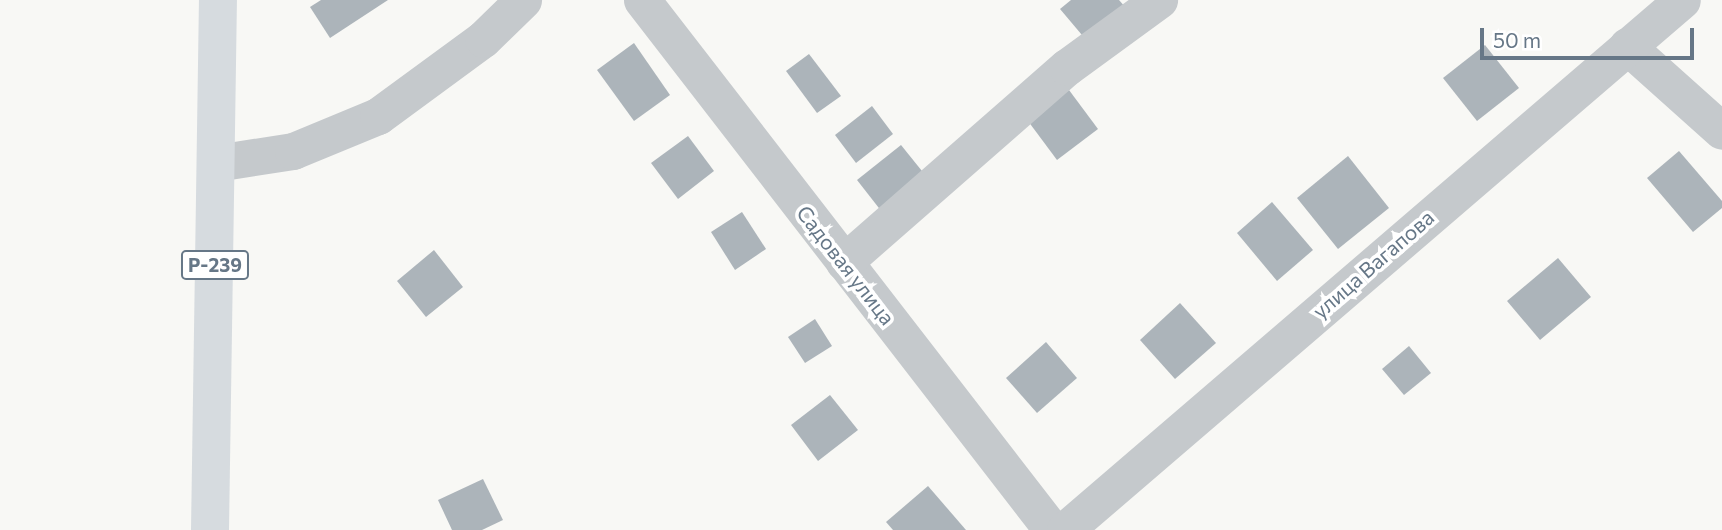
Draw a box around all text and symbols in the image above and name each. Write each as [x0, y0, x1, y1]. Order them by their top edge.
scale bar [1484, 14, 1698, 58]
text: 50 m [1493, 27, 1541, 52]
street label: Садовая улица [792, 200, 900, 330]
street label: улица Вагапова [1307, 204, 1439, 324]
road number: Р-239 [180, 249, 250, 280]

